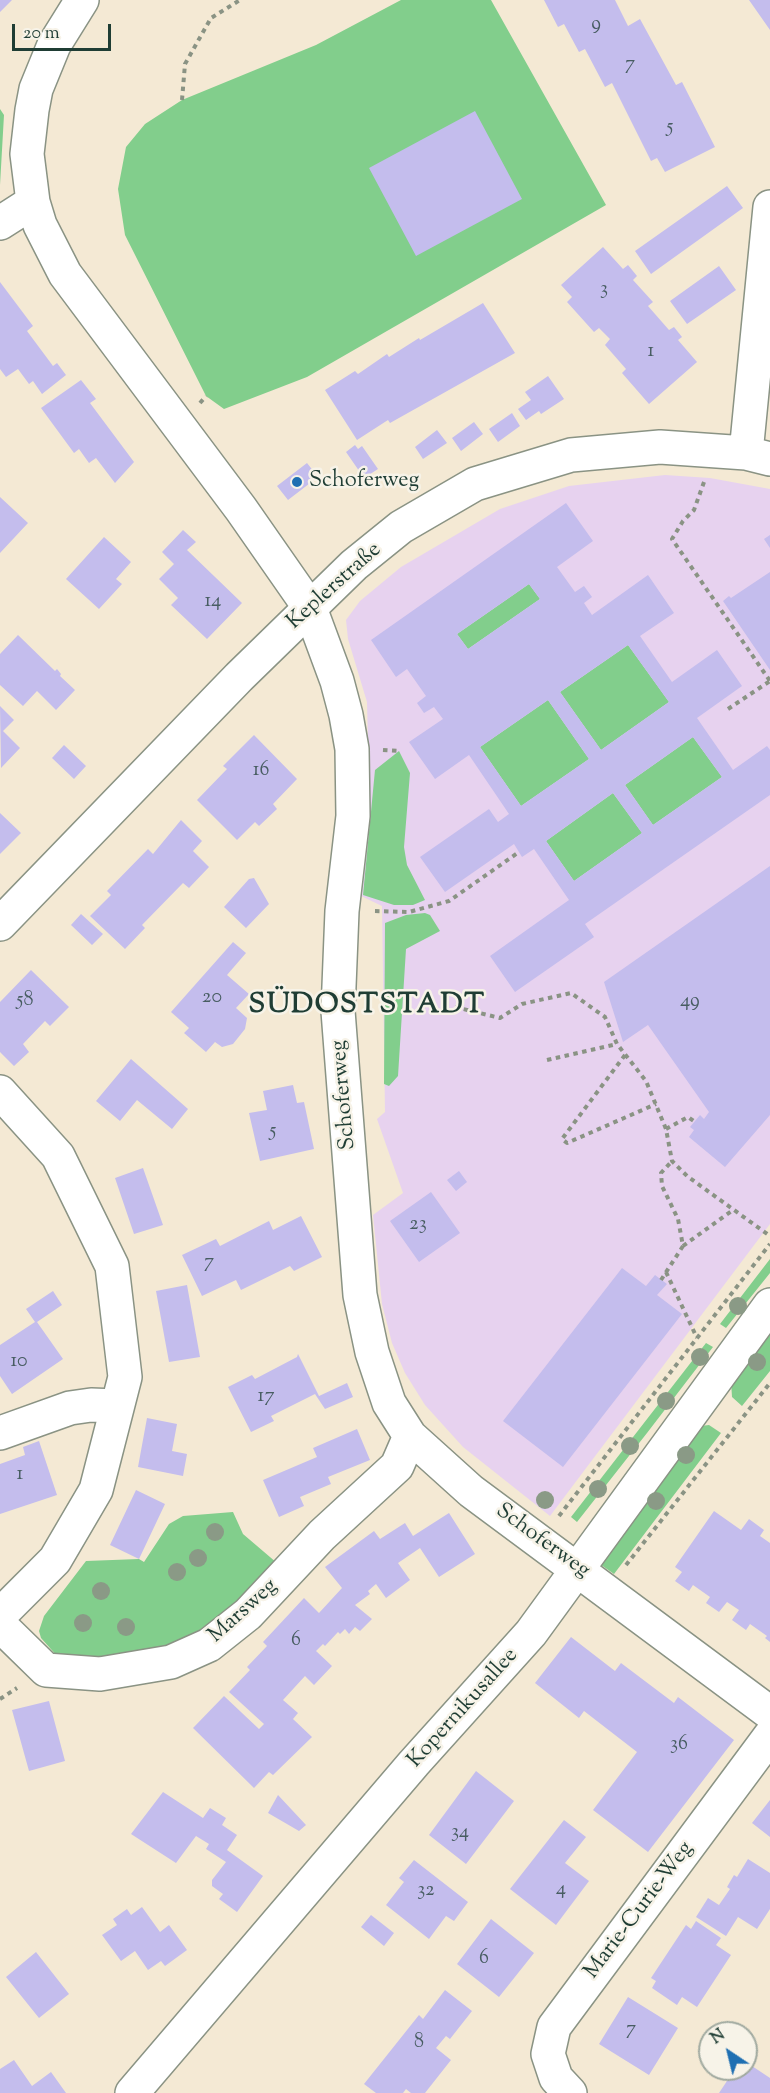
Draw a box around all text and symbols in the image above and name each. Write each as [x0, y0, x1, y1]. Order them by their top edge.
scale bar [15, 12, 114, 50]
house number: 9 [591, 14, 601, 38]
text: 20 m [23, 21, 60, 47]
house number: 7 [625, 54, 635, 78]
house number: 5 [667, 117, 673, 141]
house number: 3 [600, 279, 608, 303]
house number: 1 [648, 341, 654, 365]
place label: Schoferweg [309, 469, 419, 495]
marker: Schoferweg [290, 475, 304, 489]
street label: Keplerstraße [282, 538, 388, 636]
house number: 14 [205, 591, 221, 615]
house number: 16 [253, 760, 269, 784]
house number: 20 [202, 987, 222, 1011]
house number: 58 [17, 990, 33, 1014]
district label: SÜDOSTSTADT [249, 990, 485, 1024]
house number: 49 [680, 991, 700, 1015]
street label: Schoferweg [327, 1039, 363, 1151]
house number: 5 [270, 1121, 276, 1145]
house number: 23 [409, 1214, 427, 1238]
house number: 7 [204, 1252, 214, 1276]
house number: 10 [10, 1351, 28, 1375]
house number: 17 [258, 1386, 274, 1410]
house number: 1 [17, 1464, 23, 1488]
street label: Schoferweg [490, 1499, 594, 1585]
street label: Marsweg [204, 1574, 284, 1650]
house number: 6 [291, 1630, 301, 1654]
street label: Kopernikusallee [403, 1644, 525, 1774]
house number: 36 [670, 1734, 688, 1758]
house number: 34 [451, 1822, 469, 1846]
street label: Marie-Curie-Weg [580, 1837, 700, 1985]
house number: 4 [556, 1879, 566, 1903]
house number: 32 [417, 1880, 435, 1904]
house number: 6 [479, 1948, 489, 1972]
house number: 7 [626, 2019, 636, 2043]
north arrow [698, 2021, 758, 2081]
text: N [707, 2024, 730, 2051]
house number: 8 [414, 2032, 424, 2056]

